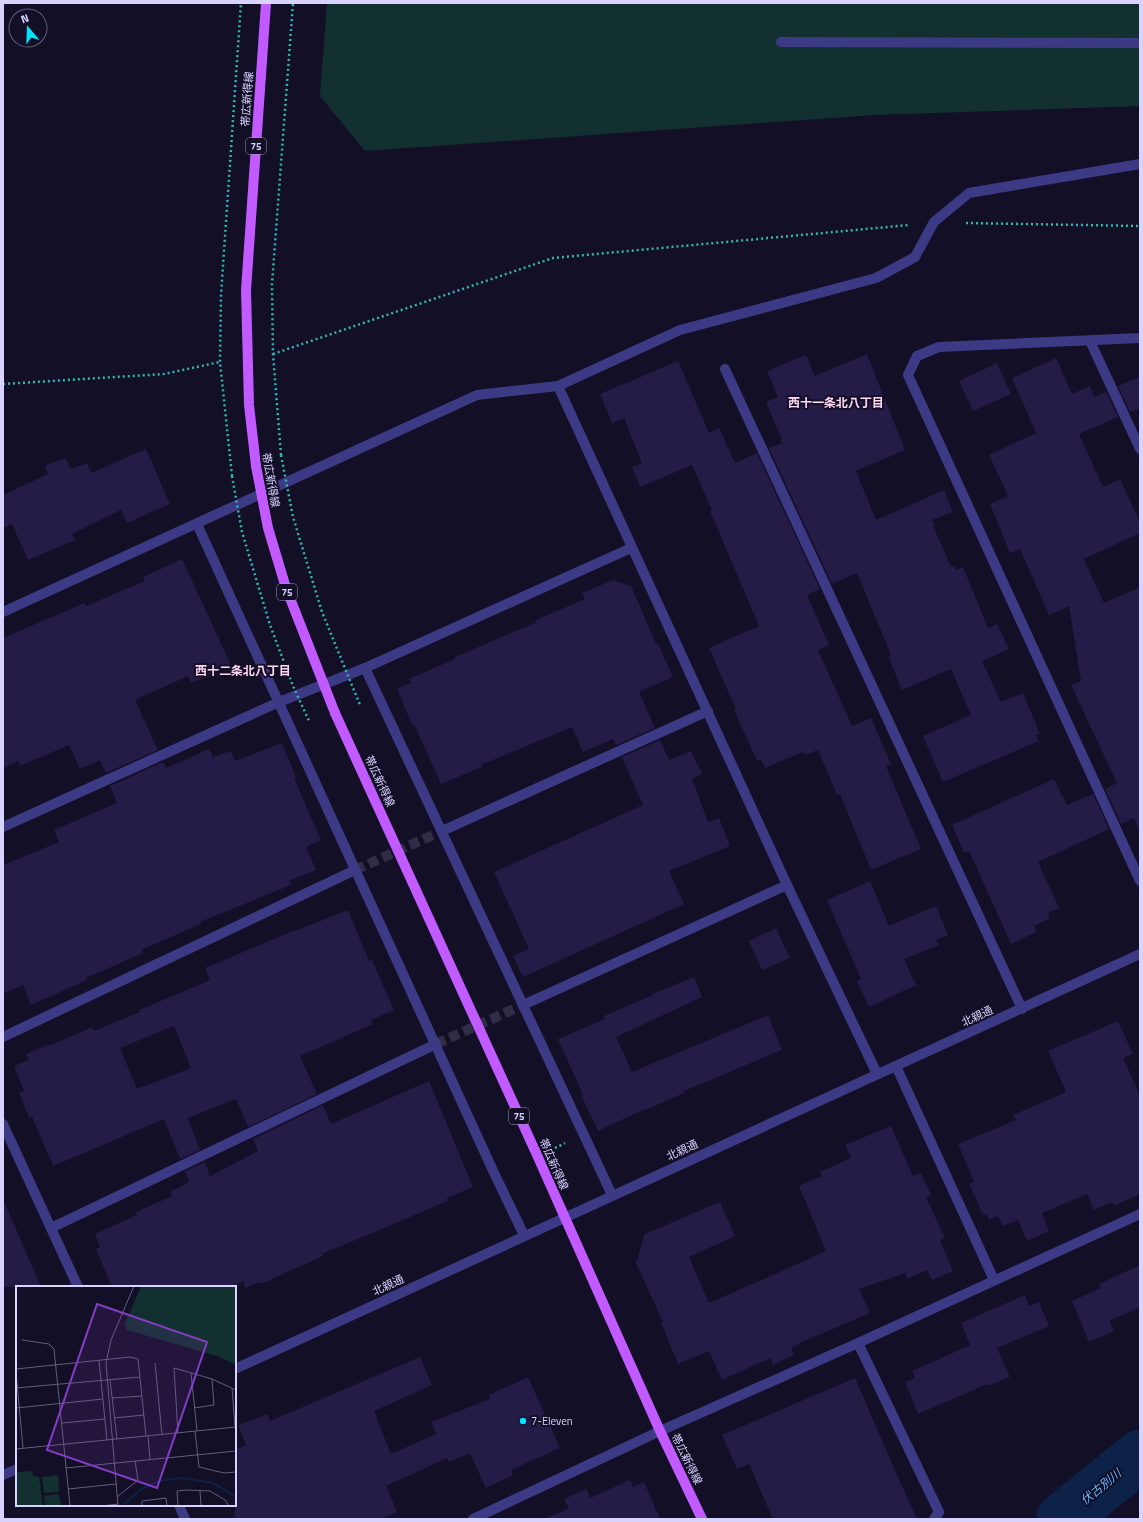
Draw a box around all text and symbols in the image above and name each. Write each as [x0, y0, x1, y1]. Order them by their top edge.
north arrow [8, 8, 48, 48]
text: N [19, 10, 31, 27]
street label: 帯広新得線 [237, 71, 257, 127]
road number: 75 [246, 138, 266, 154]
district label: 西十一条北八丁目 [788, 393, 884, 412]
street label: 帯広新得線 [258, 452, 284, 508]
road number: 75 [277, 584, 297, 600]
district label: 西十二条北八丁目 [195, 661, 291, 680]
street label: 帯広新得線 [361, 753, 399, 809]
street label: 北親通 [959, 1002, 995, 1030]
road number: 75 [509, 1108, 529, 1124]
street label: 帯広新得線 [536, 1136, 572, 1192]
street label: 北親通 [664, 1136, 700, 1164]
street label: 北親通 [370, 1271, 406, 1299]
inset map [16, 1286, 236, 1506]
place label: 7-Eleven [531, 1413, 573, 1429]
marker: 7-Eleven [518, 1416, 528, 1426]
street label: 帯広新得線 [668, 1431, 706, 1487]
water label: 伏古別川 [1076, 1463, 1127, 1509]

